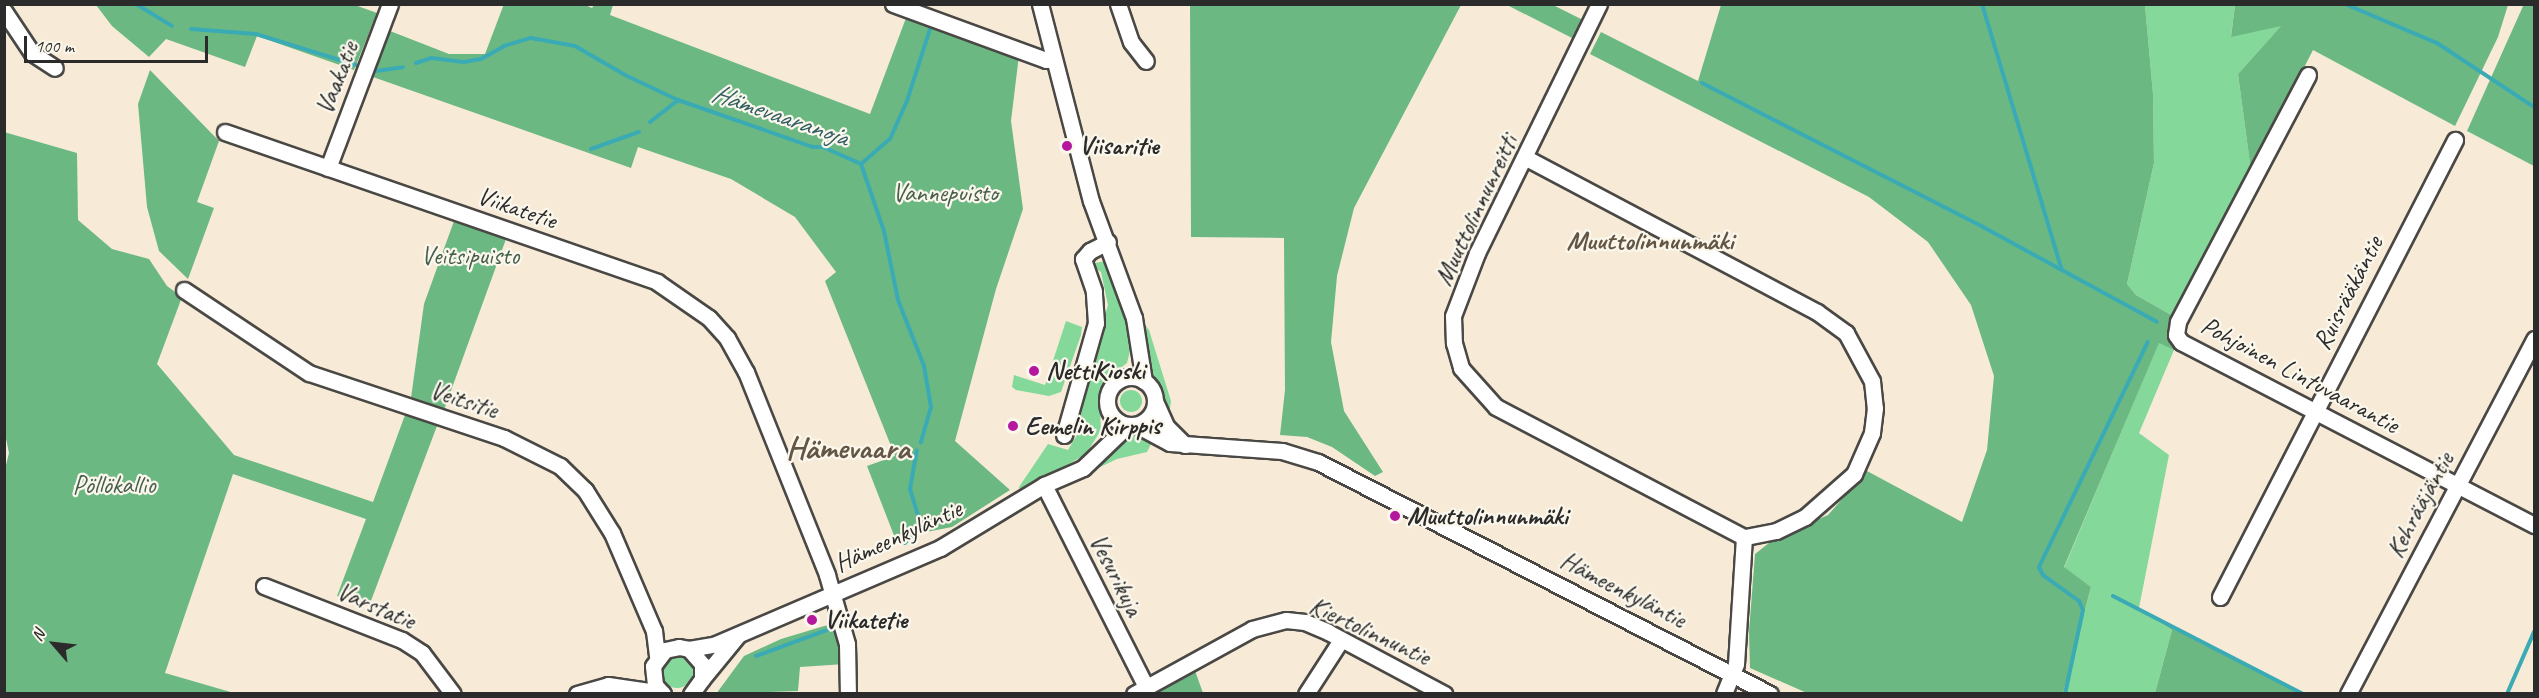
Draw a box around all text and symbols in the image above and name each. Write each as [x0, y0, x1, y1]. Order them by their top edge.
scale bar [27, 24, 212, 62]
text: 100 m [35, 35, 74, 57]
street label: Vaakatie [309, 37, 365, 119]
water label: Hämevaaranoja [708, 77, 852, 153]
place label: Viisaritie [1079, 130, 1159, 162]
street label: Muuttolinnunreitti [1427, 130, 1525, 290]
marker: Viisaritie [1060, 139, 1074, 153]
park label: Vannepuisto [892, 177, 998, 209]
street label: Viikatetie [473, 180, 561, 236]
district label: Muuttolinnunmäki [1566, 225, 1734, 257]
street label: Ruisrääkäntie [2306, 231, 2390, 355]
park label: Veitsipuisto [421, 240, 519, 272]
street label: Pohjoinen Lintuvaarantie [2195, 310, 2405, 440]
place label: NettiKioski [1046, 355, 1145, 387]
marker: NettiKioski [1027, 364, 1041, 378]
street label: Veitsitie [426, 374, 502, 426]
place label: Eemelin Kirppis [1025, 410, 1161, 442]
marker: Eemelin Kirppis [1006, 419, 1020, 433]
district label: Hämevaara [786, 429, 910, 467]
street label: Kehrääjäntie [2379, 447, 2461, 563]
park label: Pöllökallio [73, 469, 155, 501]
street label: Hämeenkyläntie [829, 493, 967, 579]
place label: Muuttolinnunmäki [1407, 500, 1568, 532]
marker: Muuttolinnunmäki [1388, 509, 1402, 523]
street label: Vesurikuja [1082, 529, 1150, 621]
street label: Hämeenkyläntie [1555, 545, 1691, 635]
street label: Varstatie [332, 576, 420, 636]
street label: Kiertolinnuntie [1305, 589, 1435, 673]
place label: Viikatetie [824, 604, 907, 636]
marker: Viikatetie [805, 613, 819, 627]
north arrow [24, 614, 84, 674]
text: N [27, 626, 49, 645]

